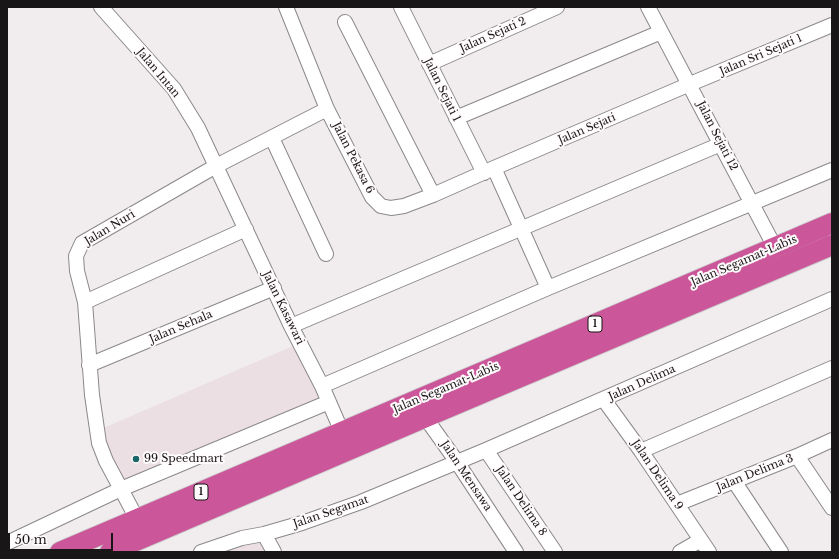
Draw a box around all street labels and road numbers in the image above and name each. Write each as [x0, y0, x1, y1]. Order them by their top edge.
street label: Jalan Sejati 2 [458, 15, 528, 55]
street label: Jalan Sri Sejati 1 [718, 32, 804, 78]
street label: Jalan Intan [134, 46, 182, 100]
street label: Jalan Sejati 1 [421, 56, 463, 124]
street label: Jalan Sejati 12 [694, 99, 740, 173]
street label: Jalan Sejati [556, 111, 618, 147]
street label: Jalan Pekasa 6 [329, 120, 377, 196]
street label: Jalan Nuri [82, 208, 138, 248]
street label: Jalan Segamat-Labis [689, 233, 799, 289]
street label: Jalan Kasawari [259, 269, 307, 347]
street label: Jalan Sehala [147, 308, 215, 346]
road number: 1 [588, 316, 602, 332]
street label: Jalan Segamat-Labis [391, 360, 501, 416]
street label: Jalan Delima [607, 362, 677, 404]
street label: Jalan Delima 9 [629, 437, 685, 513]
street label: Jalan Mensawa [438, 438, 494, 514]
street label: Jalan Delima 3 [715, 452, 795, 494]
street label: Jalan Delima 8 [493, 464, 549, 538]
road number: 1 [194, 484, 208, 500]
street label: Jalan Segamat [292, 493, 370, 531]

